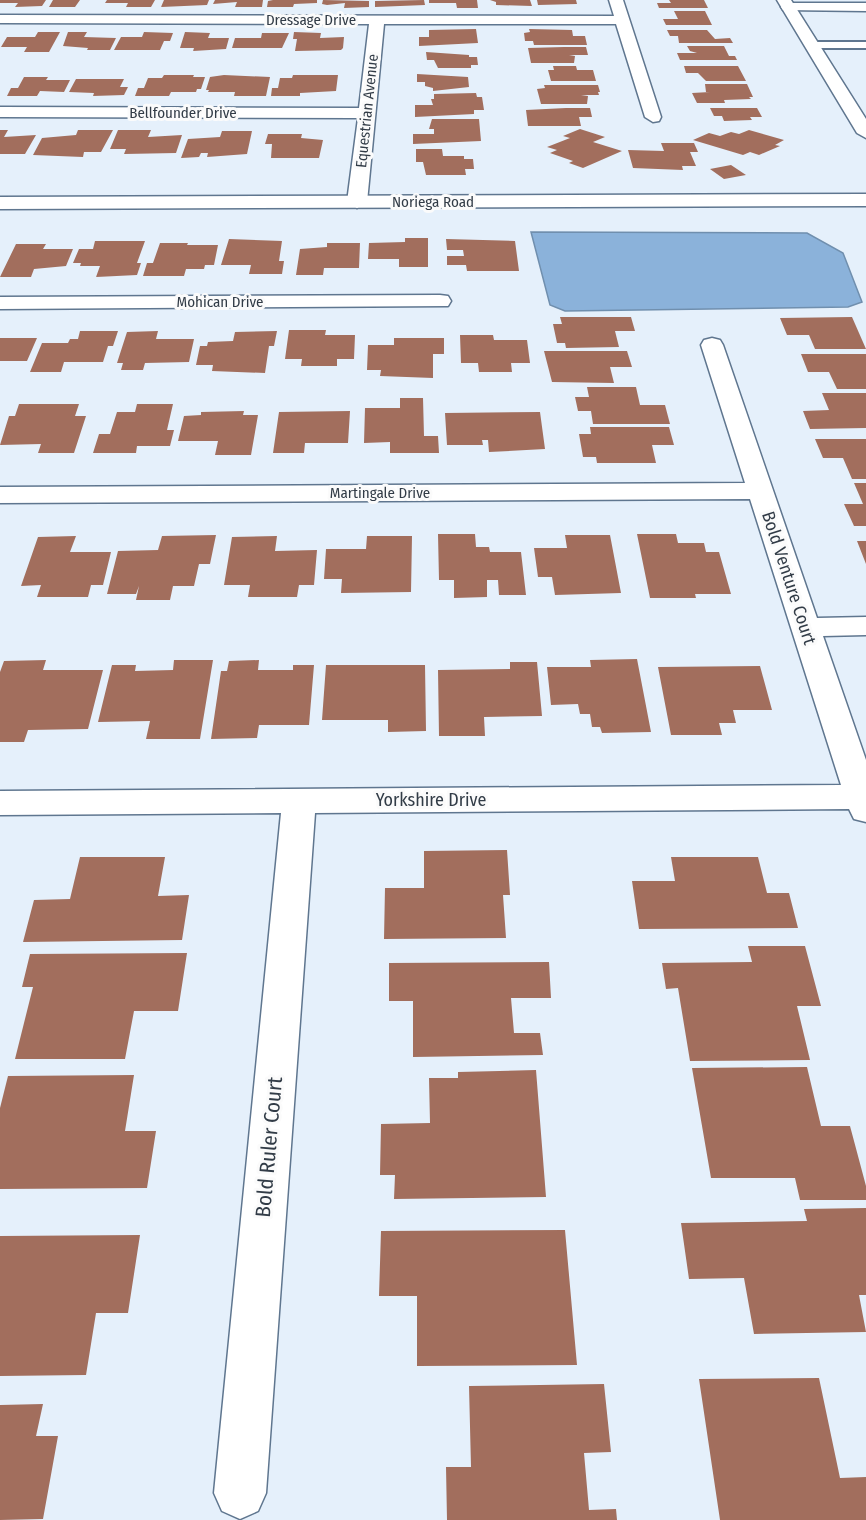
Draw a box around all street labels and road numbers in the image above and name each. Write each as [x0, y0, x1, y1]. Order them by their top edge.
street label: Dressage Drive [266, 11, 356, 29]
street label: Equestrian Avenue [352, 53, 382, 169]
street label: Bellfounder Drive [129, 104, 237, 122]
street label: Noriega Road [392, 193, 474, 211]
street label: Mohican Drive [176, 293, 264, 311]
street label: Martingale Drive [330, 484, 430, 502]
street label: Bold Venture Court [757, 509, 821, 648]
street label: Yorkshire Drive [376, 789, 486, 811]
street label: Bold Ruler Court [250, 1075, 288, 1218]

